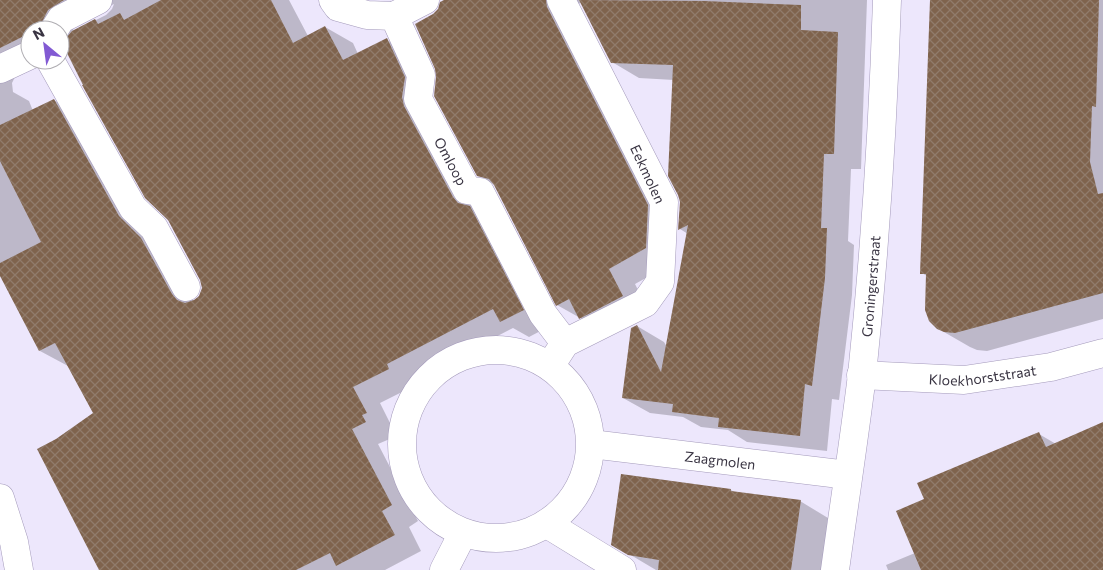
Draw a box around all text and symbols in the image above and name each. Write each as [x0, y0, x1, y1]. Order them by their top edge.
north arrow [20, 20, 70, 70]
text: N [30, 23, 47, 43]
street label: Omloop [431, 134, 471, 188]
street label: Eekmolen [627, 142, 669, 206]
street label: Groningerstraat [857, 235, 883, 338]
street label: Kloekhorststraat [928, 361, 1038, 389]
street label: Zaagmolen [684, 447, 756, 472]

